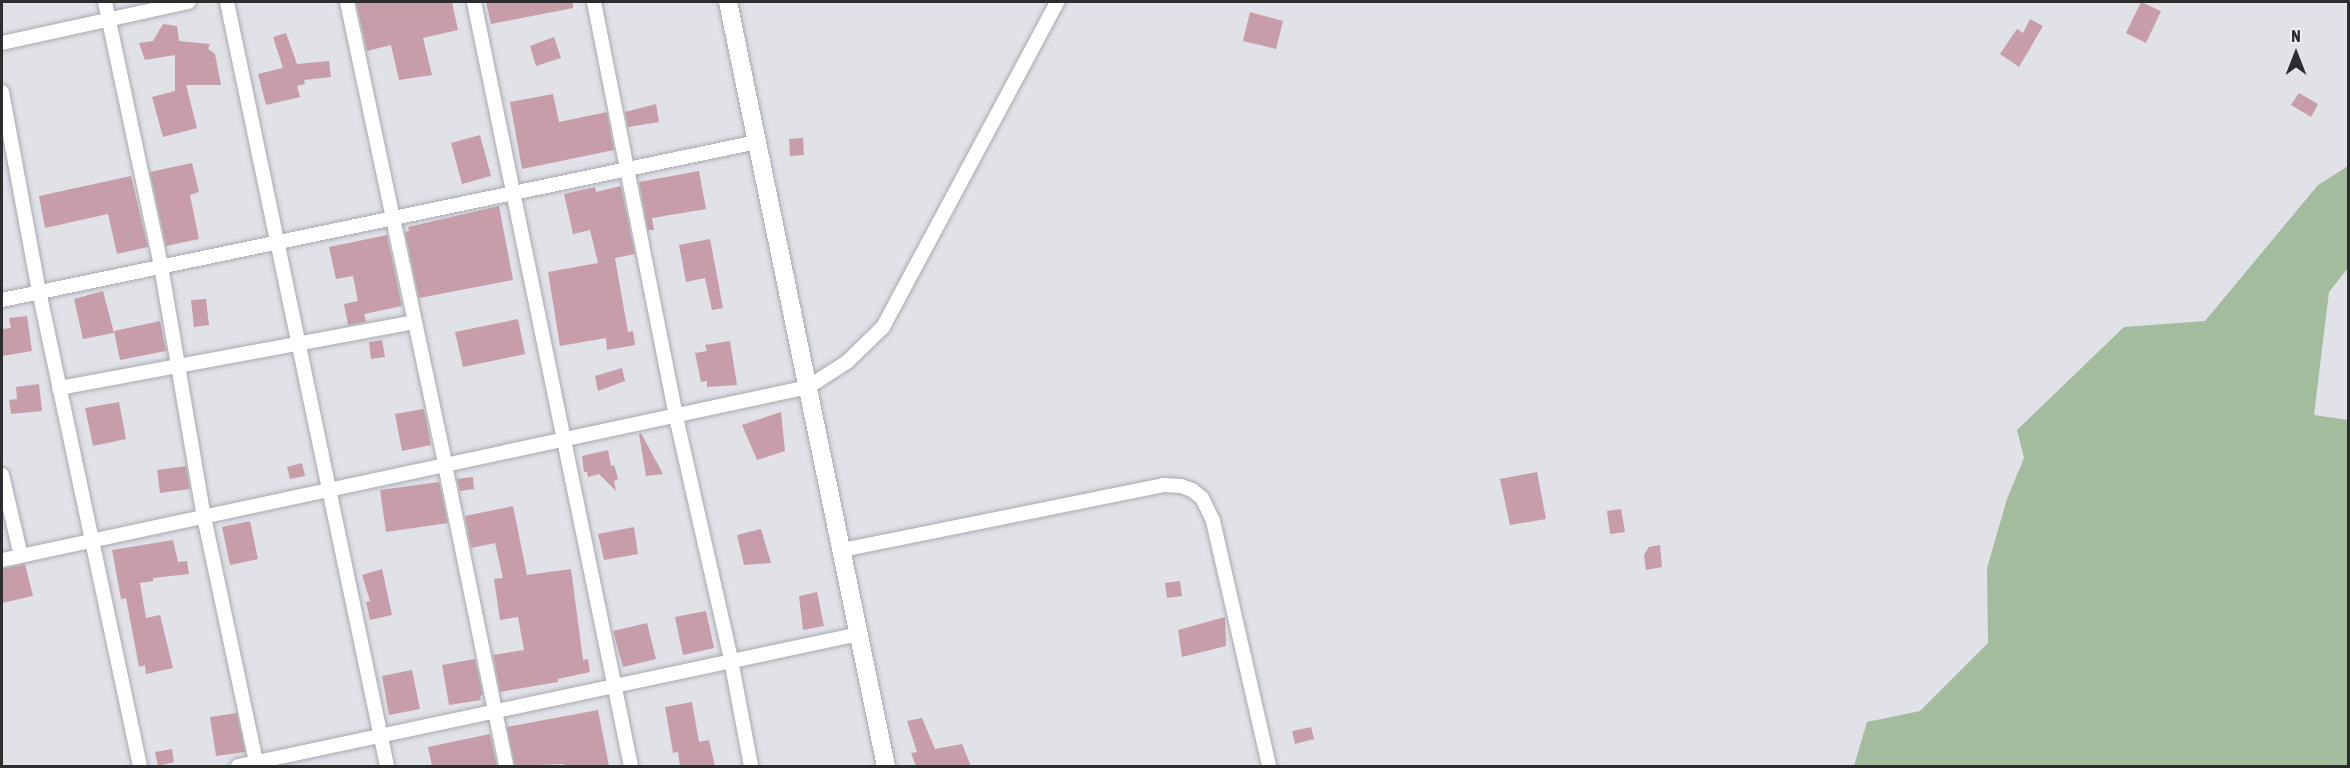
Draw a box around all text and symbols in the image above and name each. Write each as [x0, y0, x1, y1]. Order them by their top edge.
north arrow [2266, 24, 2326, 84]
text: N [2291, 27, 2301, 45]

